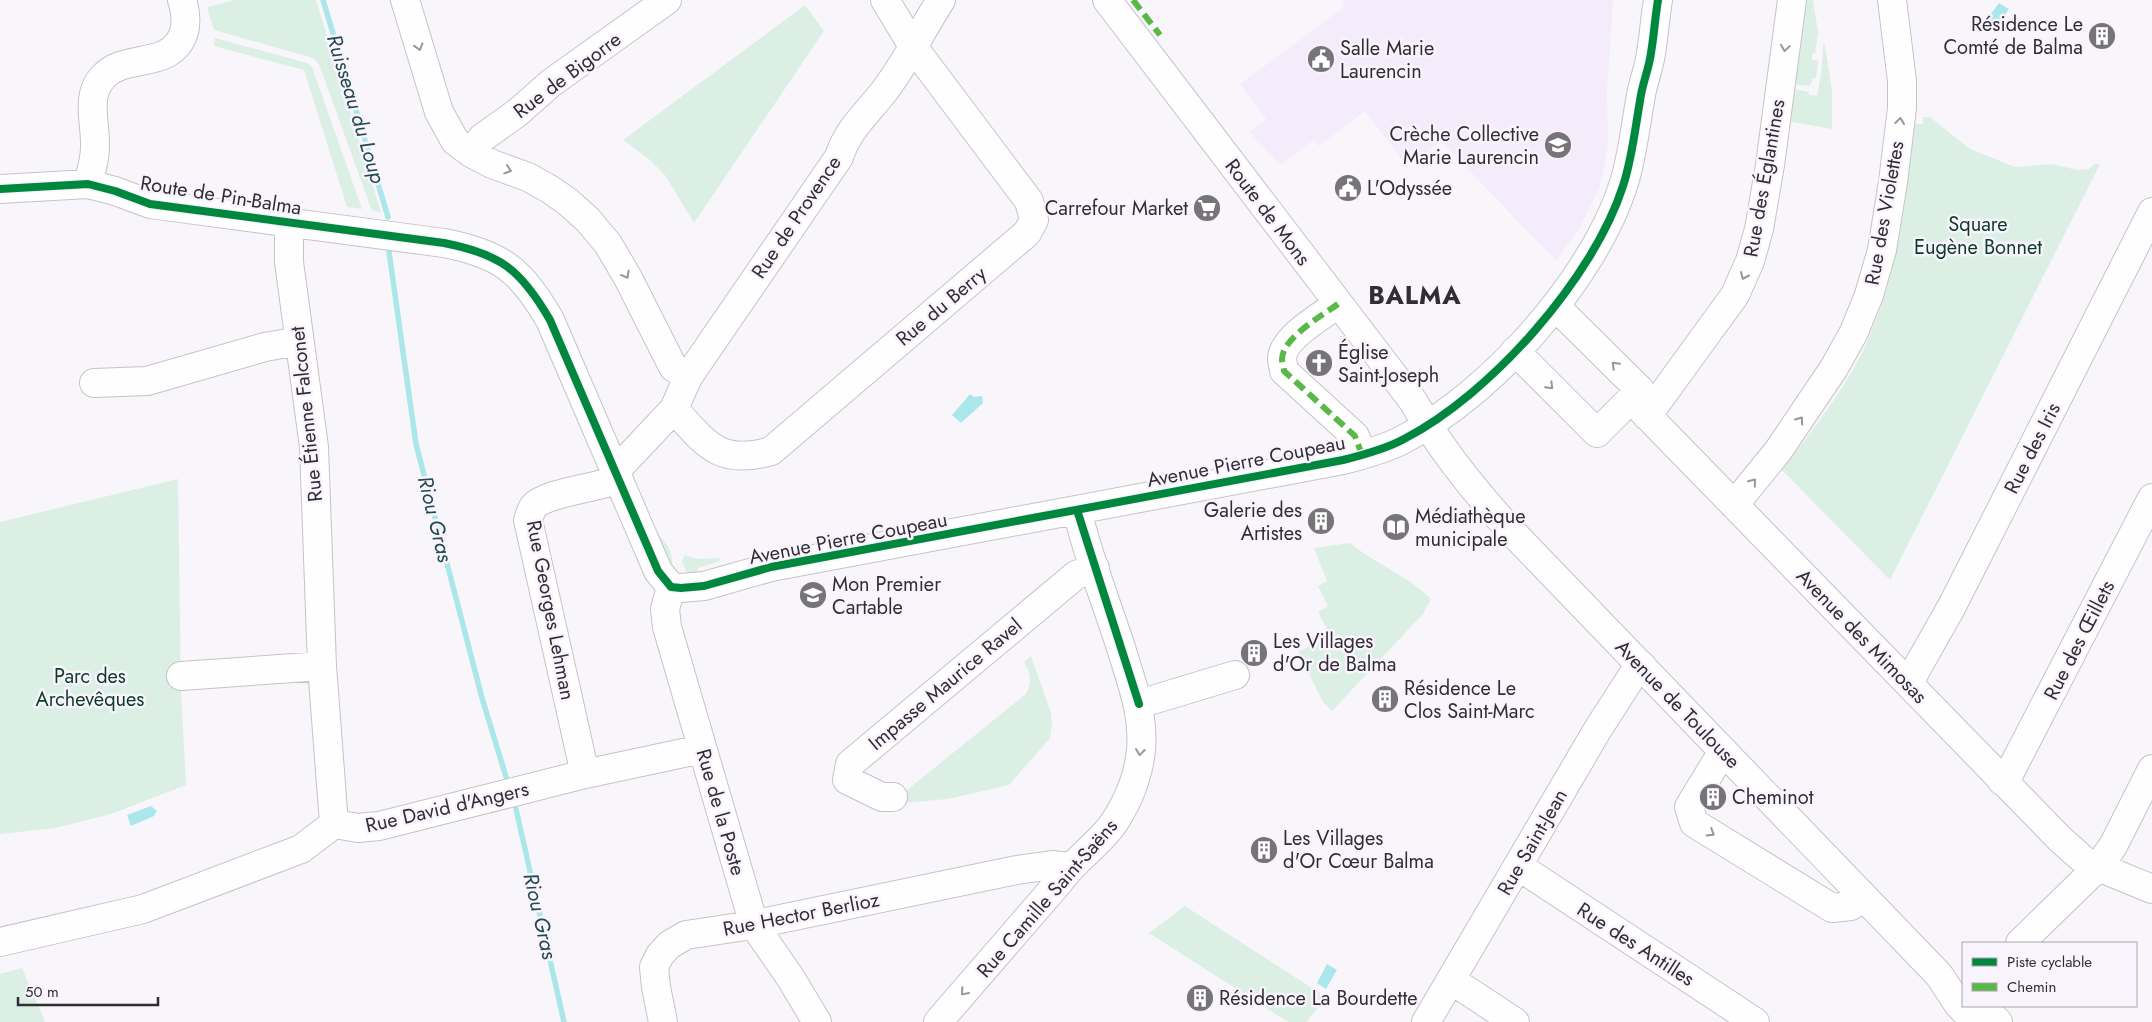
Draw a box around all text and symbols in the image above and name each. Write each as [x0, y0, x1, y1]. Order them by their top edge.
place label: Résidence Le Comté de Balma [1943, 10, 2083, 62]
building icon: Résidence Le Comté de Balma [2087, 21, 2117, 51]
street label: Rue de Bigorre [507, 25, 627, 126]
water label: Ruisseau du Loup [319, 31, 393, 187]
place label: Salle Marie Laurencin [1340, 34, 1434, 86]
one-way arrow [414, 42, 424, 50]
public building icon: Salle Marie Laurencin [1306, 44, 1336, 74]
one-way arrow [1780, 45, 1791, 53]
street label: Rue des Églantines [1736, 97, 1793, 259]
one-way arrow [1894, 117, 1905, 125]
place label: Crèche Collective Marie Laurencin [1390, 120, 1539, 172]
school or university icon: Crèche Collective Marie Laurencin [1543, 130, 1573, 160]
street label: Rue des Violettes [1858, 139, 1911, 287]
street label: Rue de Provence [745, 150, 848, 285]
street label: Route de Mons [1218, 153, 1317, 272]
one-way arrow [504, 164, 512, 174]
street label: Route de Pin-Balma [138, 168, 304, 223]
public building icon: L'Odyssée [1333, 173, 1363, 203]
place label: L'Odyssée [1367, 174, 1452, 203]
supermarket icon: Carrefour Market [1192, 193, 1222, 223]
place label: Carrefour Market [1045, 194, 1188, 223]
park label: Square Eugène Bonnet [1914, 210, 2042, 262]
street label: Rue du Berry [890, 260, 993, 353]
one-way arrow [620, 270, 630, 279]
one-way arrow [1739, 271, 1750, 280]
district label: BALMA [1368, 277, 1462, 313]
street label: Rue Étienne Falconet [283, 325, 330, 503]
place label: Église Saint-Joseph [1338, 338, 1439, 390]
church icon: Église Saint-Joseph [1304, 348, 1334, 378]
one-way arrow [1612, 362, 1621, 371]
one-way arrow [1544, 380, 1553, 389]
street label: Rue des Iris [1997, 398, 2068, 499]
one-way arrow [1794, 416, 1803, 426]
street label: Avenue Pierre Coupeau [1144, 428, 1348, 495]
water label: Riou Gras [410, 473, 460, 566]
one-way arrow [1747, 479, 1756, 488]
place label: Galerie des Artistes [1204, 496, 1302, 548]
place label: Médiathèque municipale [1415, 502, 1526, 554]
street label: Avenue Pierre Coupeau [746, 505, 950, 572]
building icon: Galerie des Artistes [1306, 506, 1336, 536]
library icon: Médiathèque municipale [1381, 512, 1411, 542]
street label: Rue Georges Lehman [519, 518, 582, 702]
street label: Avenue des Mimosas [1789, 562, 1934, 710]
place label: Mon Premier Cartable [832, 570, 941, 622]
street label: Rue des Œillets [2037, 575, 2122, 705]
school or university icon: Mon Premier Cartable [798, 580, 828, 610]
street label: Impasse Maurice Ravel [862, 611, 1028, 757]
place label: Les Villages d'Or de Balma [1273, 627, 1396, 679]
street label: Avenue de Toulouse [1608, 633, 1747, 775]
building icon: Les Villages d'Or de Balma [1239, 638, 1269, 668]
park label: Parc des Archevêques [36, 662, 144, 714]
place label: Résidence Le Clos Saint-Marc [1404, 674, 1535, 726]
building icon: Résidence Le Clos Saint-Marc [1370, 684, 1400, 714]
street label: Rue de la Poste [689, 745, 752, 879]
one-way arrow [1135, 749, 1146, 757]
street label: Rue David d'Angers [363, 775, 532, 840]
building icon: Cheminot [1698, 782, 1728, 812]
place label: Cheminot [1732, 783, 1814, 812]
street label: Rue Saint-Jean [1490, 784, 1575, 901]
street label: Rue Camille Saint-Saëns [970, 812, 1125, 984]
place label: Les Villages d'Or Cœur Balma [1283, 824, 1434, 876]
one-way arrow [1705, 827, 1715, 836]
building icon: Les Villages d'Or Cœur Balma [1249, 835, 1279, 865]
water label: Riou Gras [516, 870, 565, 963]
street label: Rue Hector Berlioz [720, 885, 882, 944]
street label: Rue des Antilles [1571, 895, 1700, 993]
legend [1962, 942, 2137, 1007]
text: Piste cyclable [2007, 951, 2092, 973]
scale bar [18, 974, 158, 1006]
text: Chemin [2007, 976, 2056, 998]
text: 50 m [25, 981, 59, 1003]
building icon: Résidence La Bourdette [1185, 983, 1215, 1013]
place label: Résidence La Bourdette [1219, 984, 1417, 1013]
one-way arrow [961, 986, 970, 995]

